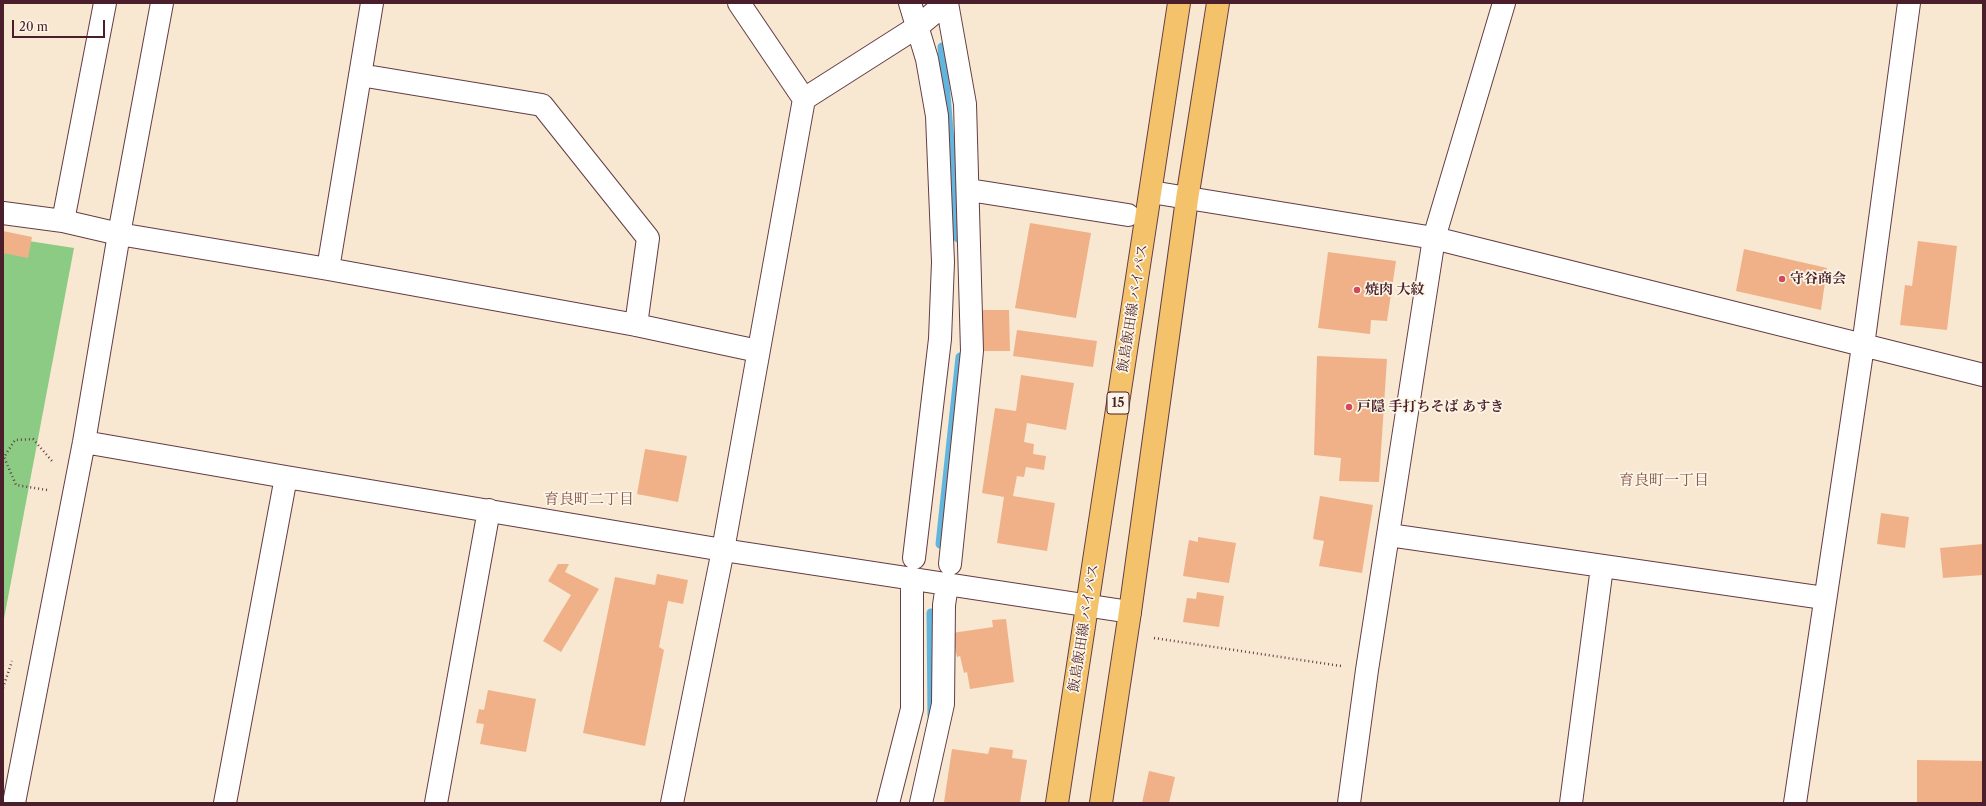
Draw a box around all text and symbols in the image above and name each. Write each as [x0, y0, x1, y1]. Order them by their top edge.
scale bar [14, 12, 107, 38]
text: 20 m [19, 19, 48, 34]
street label: 飯島飯田線 バイパス [1115, 243, 1151, 373]
place label: 守谷商会 [1790, 271, 1846, 287]
marker: 守谷商会 [1777, 274, 1787, 284]
place label: 焼肉 大紋 [1365, 282, 1425, 298]
marker: 焼肉 大紋 [1352, 285, 1362, 295]
road number: 15 [1107, 392, 1129, 414]
place label: 戸隠 手打ちそば あすき [1357, 399, 1504, 415]
marker: 戸隠 手打ちそば あすき [1344, 402, 1354, 412]
district label: 育良町一丁目 [1619, 472, 1709, 490]
district label: 育良町二丁目 [544, 491, 634, 509]
street label: 飯島飯田線 バイパス [1066, 563, 1102, 693]

